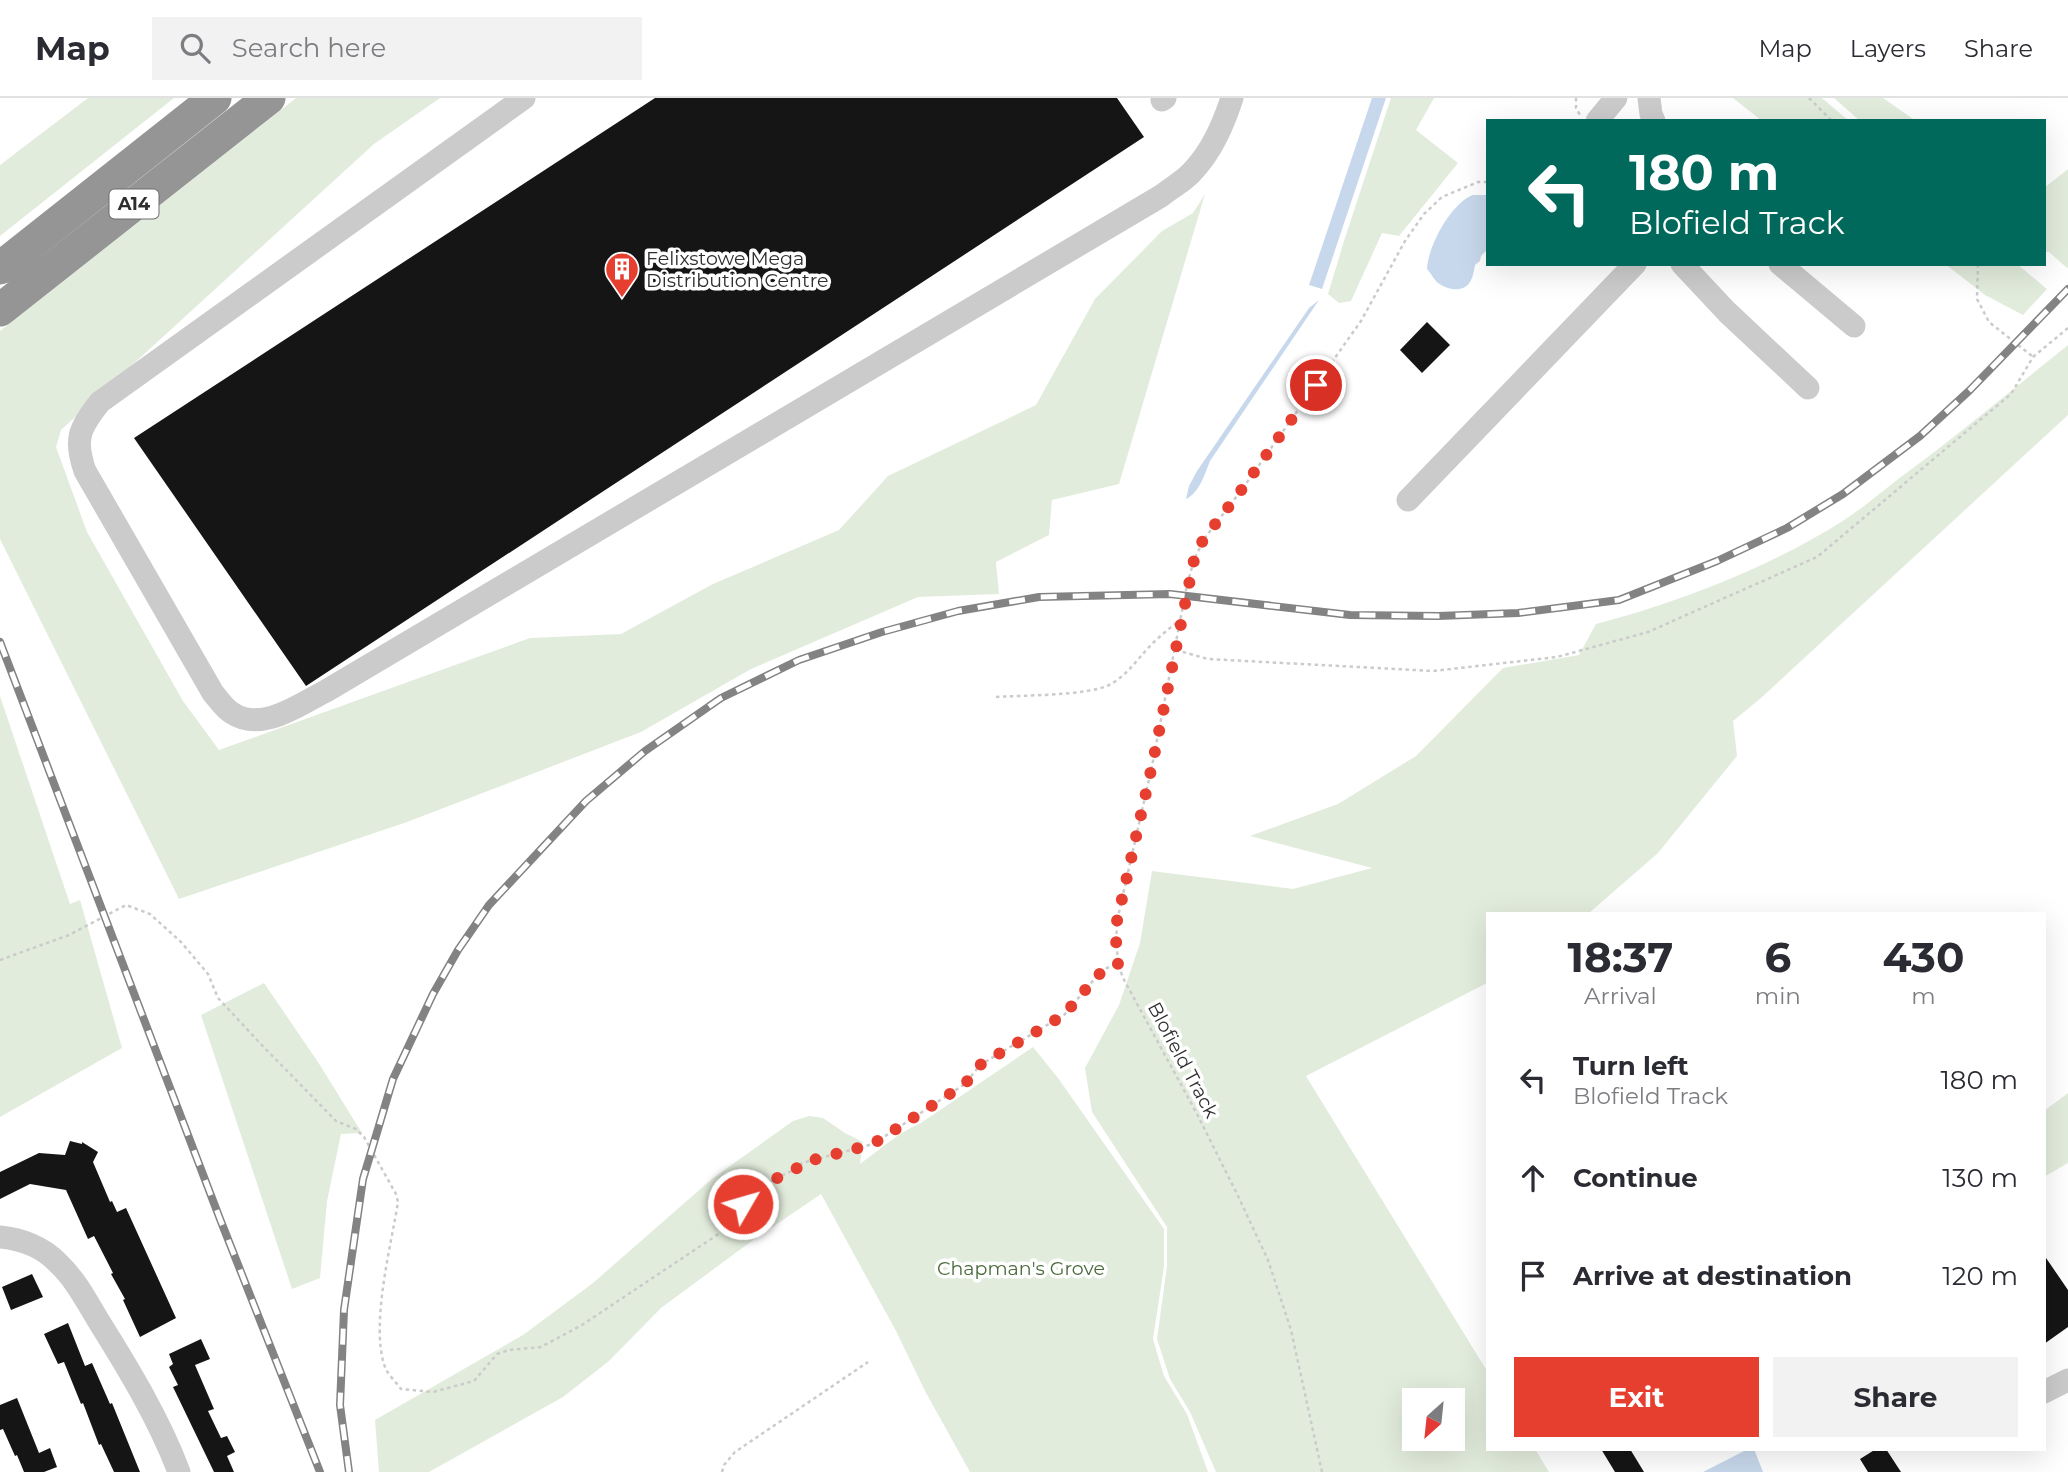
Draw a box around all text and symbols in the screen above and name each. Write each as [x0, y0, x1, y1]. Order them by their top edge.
search box [152, 17, 642, 80]
text: Map [35, 28, 110, 68]
icon: search [176, 29, 214, 67]
text: Search here [232, 32, 386, 64]
text: Map [1758, 34, 1812, 63]
text: Layers [1850, 34, 1926, 63]
text: Share [1964, 34, 2033, 63]
text: 180 m [1629, 143, 1779, 202]
icon: left [1514, 147, 1605, 238]
road number: A14 [110, 190, 158, 218]
text: Blofield Track [1629, 203, 1845, 242]
place label: Felixstowe Mega Distribution Centre [646, 247, 829, 292]
building icon: Felixstowe Mega Distribution Centre [603, 250, 641, 299]
pin [1286, 355, 1346, 415]
icon: arrive [1297, 366, 1335, 404]
text: 18:37 [1568, 931, 1673, 983]
text: 6 [1764, 931, 1791, 983]
text: 430 [1882, 931, 1964, 983]
text: Arrival [1584, 982, 1657, 1010]
text: min [1755, 982, 1801, 1010]
text: m [1911, 982, 1936, 1010]
street label: Blofield Track [1143, 998, 1223, 1122]
text: Turn left [1573, 1050, 1689, 1082]
icon: left [1514, 1061, 1552, 1099]
text: 180 m [1940, 1064, 2018, 1096]
text: Blofield Track [1573, 1082, 1728, 1110]
icon: ahead [1514, 1159, 1552, 1197]
text: Continue [1573, 1162, 1698, 1194]
text: 130 m [1942, 1162, 2018, 1194]
position arrow [706, 1167, 780, 1241]
park label: Chapman's Grove [937, 1257, 1105, 1280]
icon: arrive [1514, 1257, 1552, 1295]
text: Arrive at destination [1573, 1260, 1852, 1292]
text: 120 m [1942, 1260, 2018, 1292]
button: Exit [1514, 1357, 1759, 1437]
button: Share [1773, 1357, 2018, 1437]
north arrow [1402, 1388, 1465, 1451]
map controls [1402, 1388, 1465, 1451]

